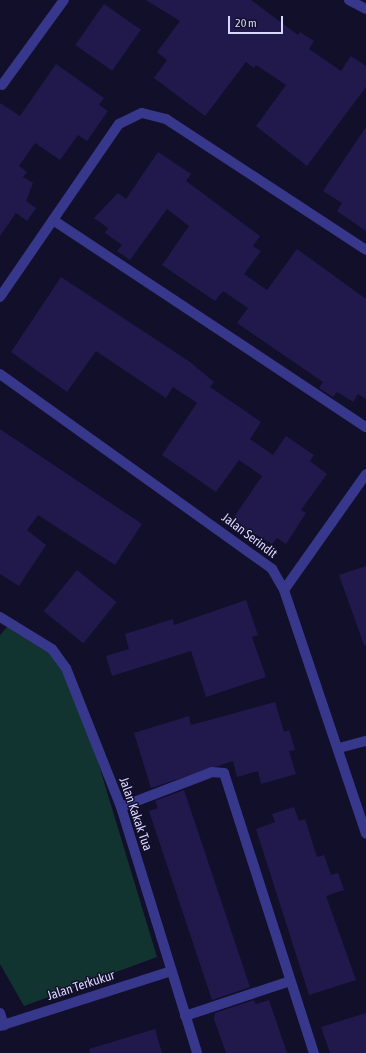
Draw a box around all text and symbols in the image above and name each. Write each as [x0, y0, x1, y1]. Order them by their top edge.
scale bar [230, 8, 285, 34]
text: 20 m [235, 16, 257, 30]
street label: Jalan Serindit [218, 510, 280, 562]
street label: Jalan Kakak Tua [115, 775, 155, 853]
street label: Jalan Terkukur [45, 968, 117, 1004]

